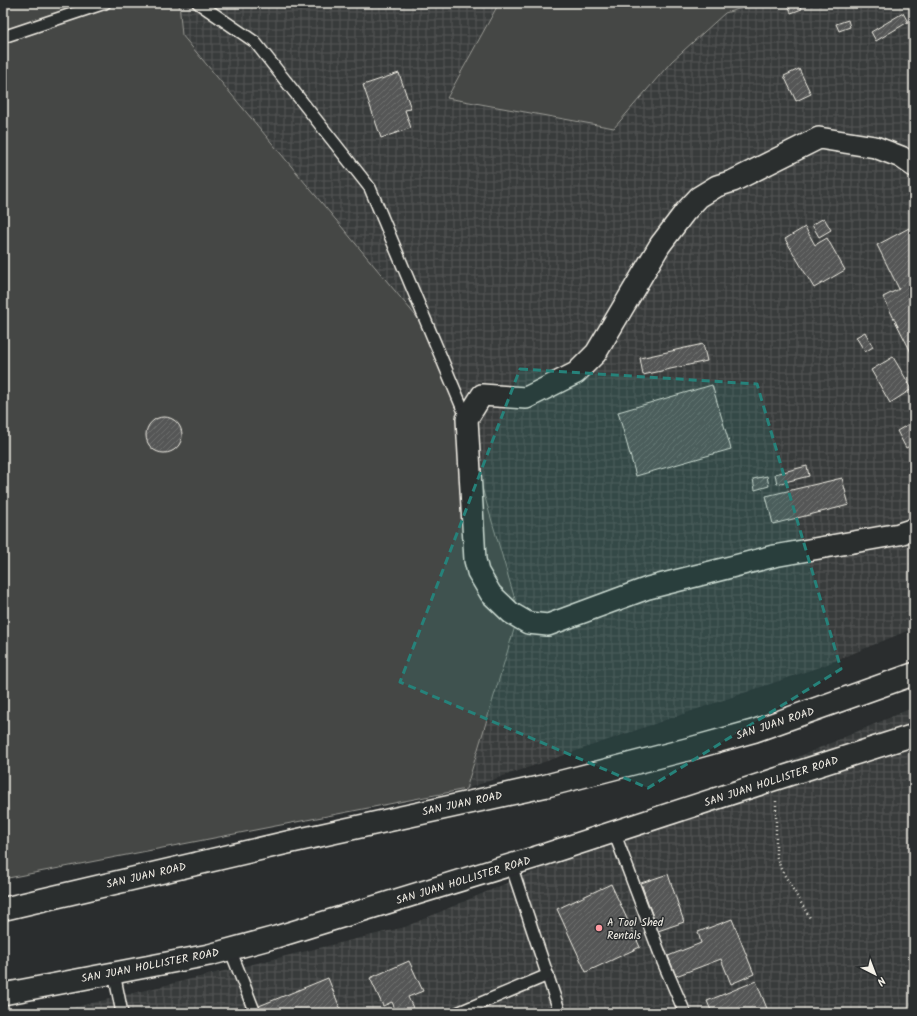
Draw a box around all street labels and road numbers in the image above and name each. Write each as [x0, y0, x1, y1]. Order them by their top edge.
street label: SAN JUAN ROAD [734, 703, 817, 745]
street label: SAN JUAN HOLLISTER ROAD [702, 752, 841, 812]
street label: SAN JUAN ROAD [420, 787, 504, 821]
street label: SAN JUAN HOLLISTER ROAD [394, 852, 533, 910]
street label: SAN JUAN ROAD [104, 858, 188, 894]
street label: SAN JUAN HOLLISTER ROAD [80, 944, 221, 988]

